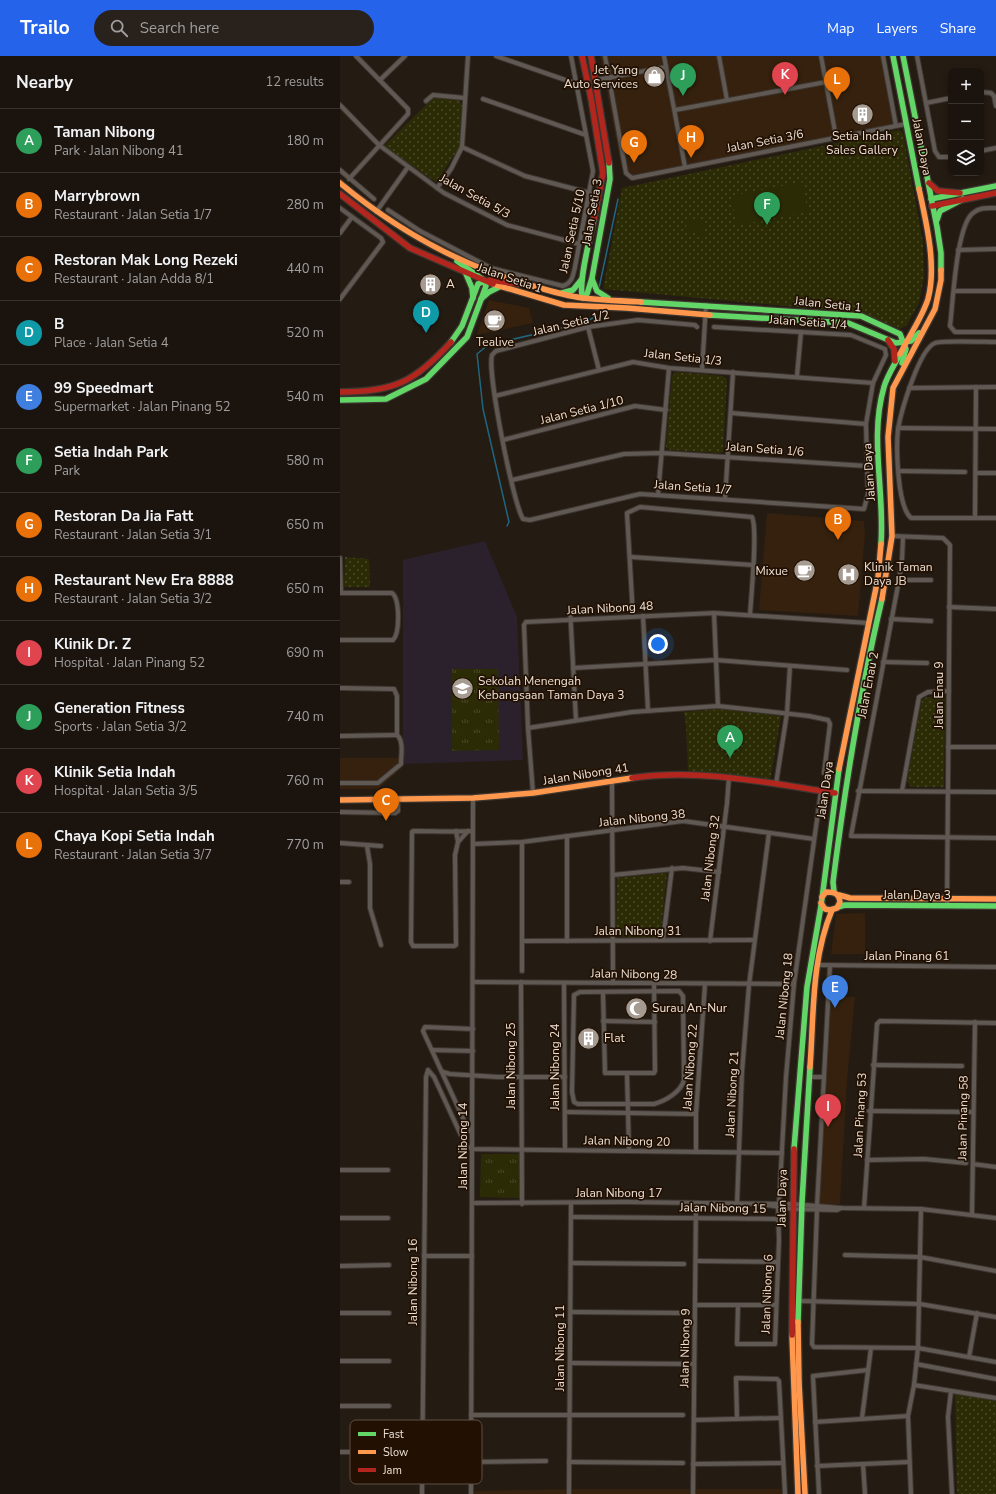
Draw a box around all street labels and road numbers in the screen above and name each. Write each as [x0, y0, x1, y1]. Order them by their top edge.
street label: Jalan Daya [908, 116, 935, 177]
street label: Jalan Setia 3/6 [724, 126, 805, 156]
street label: Jalan Setia 5/3 [436, 170, 513, 222]
street label: Jalan Setia 3 [578, 177, 606, 248]
street label: Jalan Setia 5/10 [555, 188, 589, 275]
street label: Jalan Setia 1 [475, 259, 544, 297]
street label: Jalan Setia 1 [793, 292, 862, 315]
street label: Jalan Setia 1/2 [530, 306, 611, 340]
street label: Jalan Setia 1/4 [768, 311, 847, 333]
street label: Jalan Setia 1/3 [642, 345, 723, 369]
street label: Jalan Setia 1/10 [538, 392, 625, 428]
street label: Jalan Setia 1/6 [725, 438, 804, 460]
street label: Jalan Daya [859, 443, 879, 502]
street label: Jalan Setia 1/7 [653, 476, 732, 498]
street label: Jalan Nibong 48 [565, 598, 654, 618]
street label: Jalan Enau 2 [854, 650, 882, 721]
street label: Jalan Enau 9 [931, 661, 947, 730]
street label: Jalan Nibong 41 [541, 759, 630, 789]
street label: Jalan Daya [813, 760, 837, 821]
street label: Jalan Nibong 38 [597, 806, 686, 831]
street label: Jalan Nibong 32 [697, 814, 723, 903]
street label: Jalan Daya 3 [882, 887, 951, 903]
street label: Jalan Nibong 31 [594, 923, 681, 939]
street label: Jalan Pinang 61 [864, 948, 949, 964]
street label: Jalan Nibong 18 [771, 952, 796, 1041]
street label: Jalan Nibong 28 [589, 965, 678, 983]
street label: Jalan Nibong 25 [503, 1023, 519, 1110]
street label: Jalan Nibong 22 [679, 1023, 701, 1112]
street label: Jalan Nibong 24 [547, 1024, 563, 1111]
street label: Jalan Nibong 21 [722, 1050, 742, 1139]
street label: Jalan Pinang 53 [850, 1072, 870, 1159]
street label: Jalan Pinang 58 [954, 1075, 972, 1162]
street label: Jalan Nibong 14 [455, 1103, 471, 1190]
street label: Jalan Nibong 20 [582, 1132, 671, 1150]
street label: Jalan Daya [773, 1169, 791, 1228]
street label: Jalan Nibong 17 [575, 1185, 662, 1201]
street label: Jalan Nibong 15 [678, 1199, 767, 1217]
street label: Jalan Nibong 16 [405, 1239, 421, 1326]
street label: Jalan Nibong 6 [758, 1254, 776, 1335]
street label: Jalan Nibong 11 [552, 1305, 568, 1392]
street label: Jalan Nibong 9 [676, 1308, 694, 1389]

